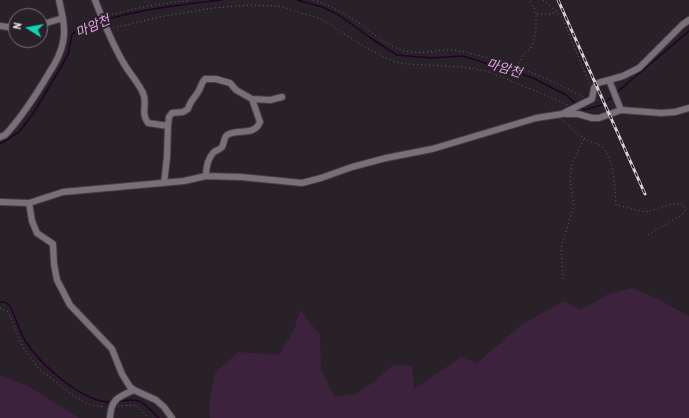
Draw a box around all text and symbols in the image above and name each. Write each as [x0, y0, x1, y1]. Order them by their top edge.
north arrow [8, 8, 48, 48]
water label: 마암천 [73, 13, 113, 41]
text: N [10, 21, 25, 30]
water label: 마암천 [485, 56, 523, 82]

